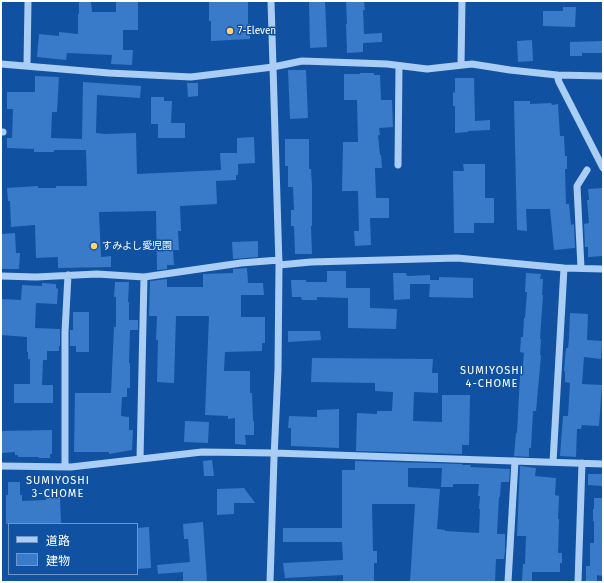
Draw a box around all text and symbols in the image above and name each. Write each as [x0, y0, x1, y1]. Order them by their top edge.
place label: 7-Eleven [238, 25, 276, 37]
marker: 7-Eleven [225, 26, 235, 36]
place label: すみよし愛児園 [102, 240, 172, 252]
marker: すみよし愛児園 [89, 241, 99, 251]
district label: SUMIYOSHI 4-CHOME [460, 364, 524, 390]
district label: SUMIYOSHI 3-CHOME [26, 474, 90, 500]
legend [8, 523, 138, 575]
text: 道路 [46, 534, 70, 548]
text: 建物 [46, 554, 70, 568]

